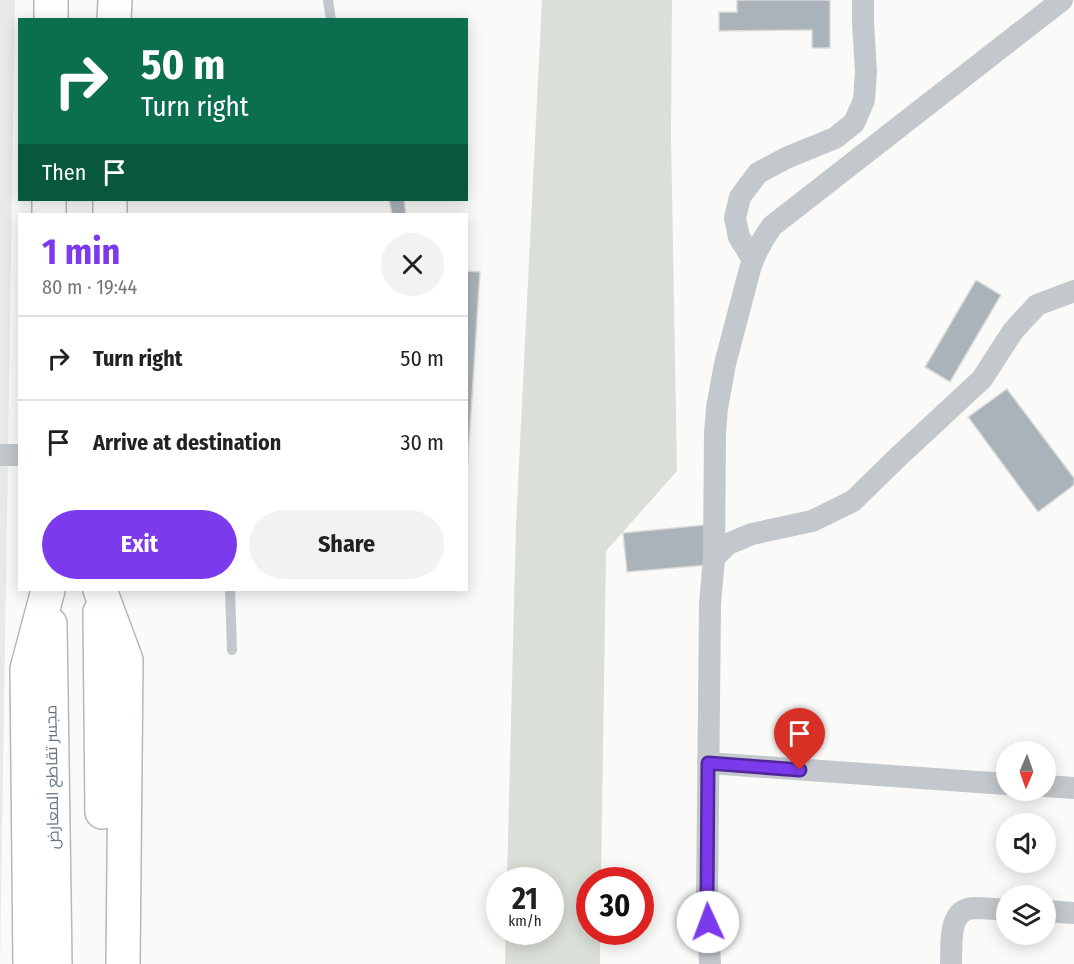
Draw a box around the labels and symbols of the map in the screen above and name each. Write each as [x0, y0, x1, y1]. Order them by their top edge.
street label: مجسر تقاطع المعارض [41, 705, 65, 849]
pin [774, 708, 825, 770]
north arrow [996, 741, 1056, 801]
speed limit sign: 30 [576, 867, 654, 945]
position arrow [676, 890, 740, 954]

